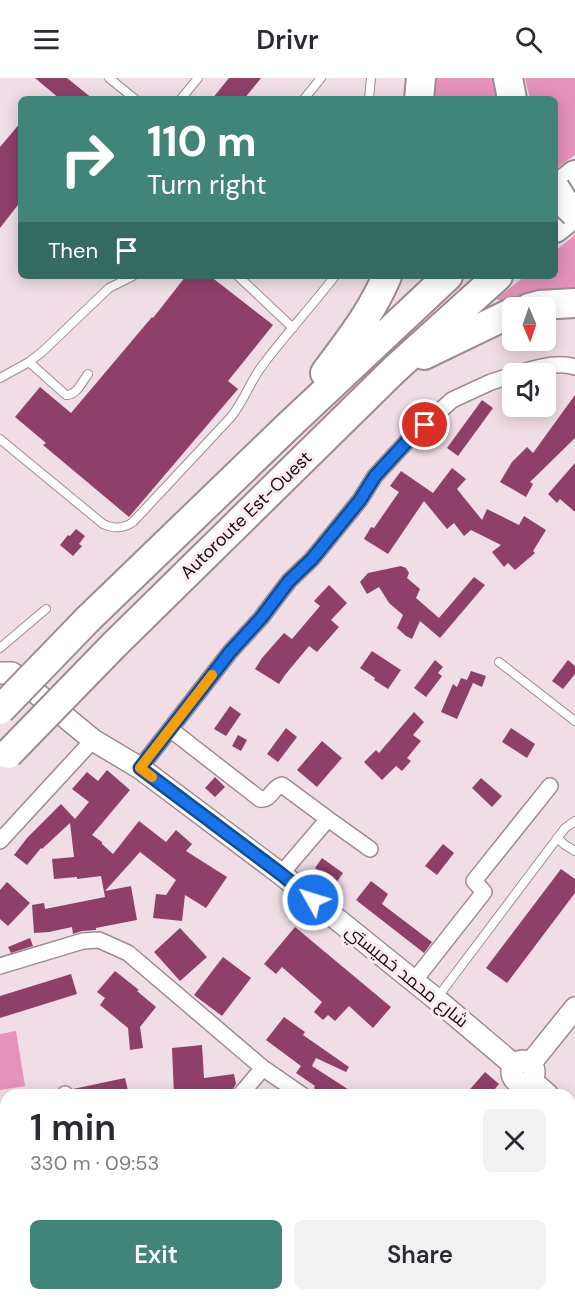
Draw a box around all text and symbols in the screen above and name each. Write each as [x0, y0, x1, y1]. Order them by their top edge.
text: Drivr [256, 22, 319, 57]
icon: menu [30, 23, 63, 56]
icon: search [512, 23, 545, 56]
text: 110 m [147, 114, 257, 169]
icon: right [48, 120, 126, 198]
text: Turn right [147, 167, 267, 202]
icon: arrive [110, 234, 143, 267]
text: Then [48, 236, 98, 265]
north arrow [502, 297, 556, 351]
map controls [502, 297, 556, 417]
button: sound [502, 363, 556, 417]
pin [399, 399, 450, 450]
icon: arrive [408, 408, 441, 441]
street label: Autoroute Est-Ouest [175, 446, 317, 584]
position arrow [281, 868, 345, 932]
street label: شارع محمد خميستي [339, 919, 473, 1035]
text: 1 min [30, 1104, 116, 1151]
button: close [483, 1109, 546, 1172]
text: 330 m · 09:53 [30, 1150, 159, 1176]
button: Exit [30, 1220, 282, 1289]
button: Share [294, 1220, 546, 1289]

